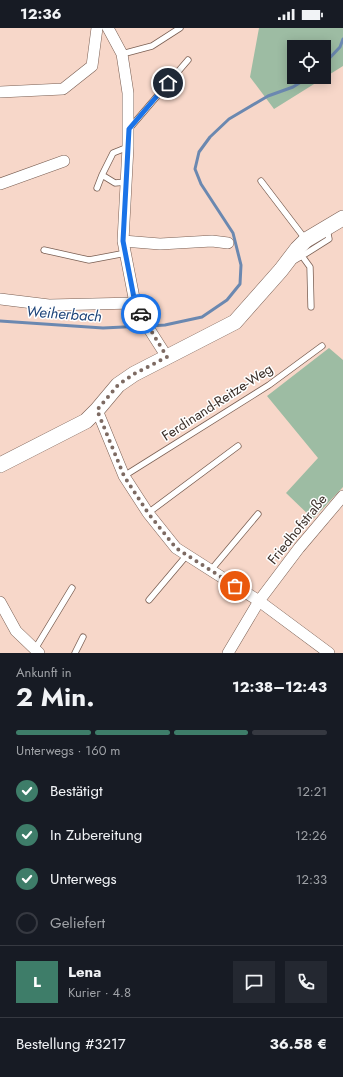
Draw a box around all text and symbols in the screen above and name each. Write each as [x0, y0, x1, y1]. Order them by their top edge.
text: 12:36 [20, 3, 62, 25]
map controls [287, 40, 331, 84]
button: locate [287, 40, 331, 84]
pin [151, 66, 185, 100]
icon: home [157, 72, 179, 94]
courier [121, 294, 161, 334]
water label: Weiherbach [25, 300, 103, 328]
icon: car [130, 303, 152, 325]
street label: Ferdinand-Reitze-Weg [157, 359, 277, 445]
street label: Friedhofstraße [262, 490, 332, 568]
pin [218, 569, 252, 603]
icon: bag [224, 575, 246, 597]
text: Ankunft in [16, 663, 72, 682]
text: 12:38–12:43 [232, 676, 327, 698]
text: 2 Min. [16, 678, 95, 716]
text: Unterwegs · 160 m [16, 741, 121, 760]
icon: check [16, 780, 38, 802]
text: Bestätigt [50, 780, 103, 802]
text: 12:21 [297, 782, 327, 801]
icon: check [16, 824, 38, 846]
text: In Zubereitung [50, 824, 142, 846]
text: 12:26 [295, 826, 327, 845]
icon: check [16, 868, 38, 890]
text: Unterwegs [50, 868, 116, 890]
text: 12:33 [296, 870, 327, 889]
text: Geliefert [50, 912, 105, 934]
text: Lena [68, 961, 101, 983]
button: chat [233, 961, 275, 1003]
button: phone [285, 961, 327, 1003]
text: L [33, 971, 41, 993]
text: Kurier · 4.8 [68, 983, 131, 1002]
text: Bestellung #3217 [16, 1033, 126, 1055]
text: 36.58 € [269, 1033, 327, 1055]

